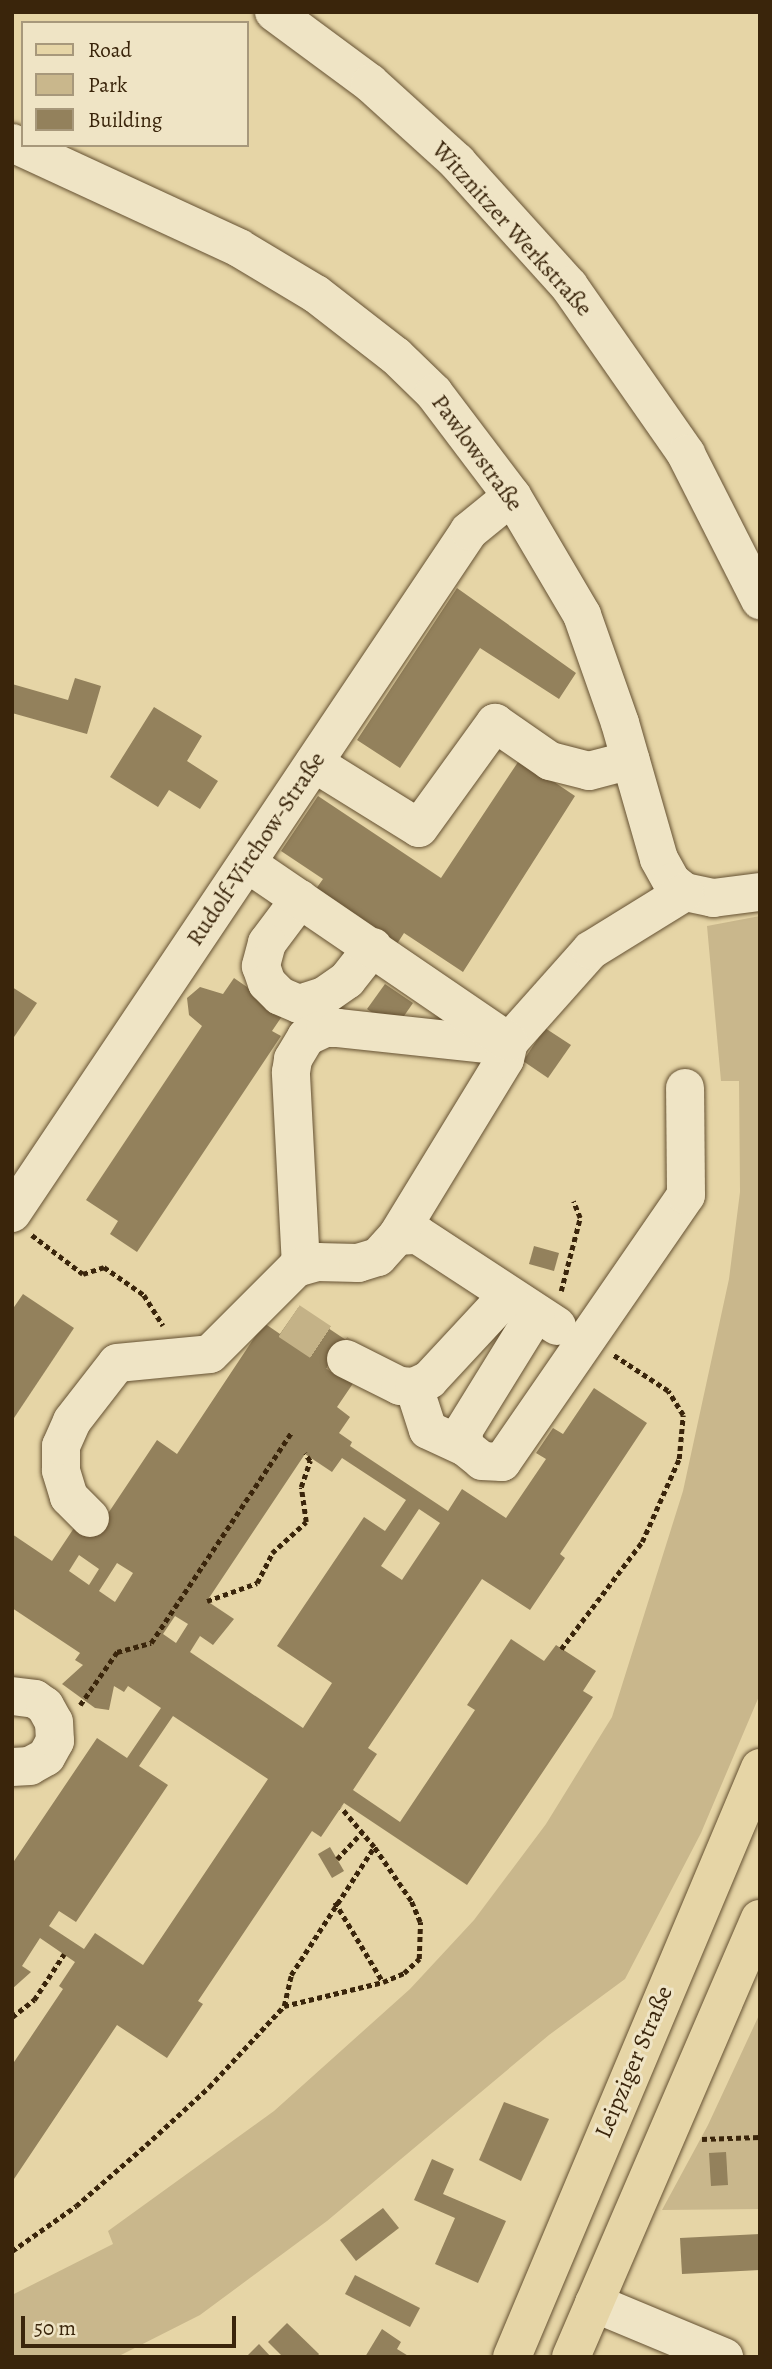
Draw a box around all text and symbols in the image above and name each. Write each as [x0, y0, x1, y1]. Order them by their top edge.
legend [21, 21, 248, 147]
text: Road [88, 36, 132, 64]
text: Park [88, 71, 127, 99]
text: Building [88, 106, 162, 134]
street label: Witznitzer Werkstraße [426, 135, 598, 323]
street label: Pawlowstraße [425, 389, 529, 517]
street label: Rudolf-Virchow-Straße [180, 747, 332, 951]
street label: Leipziger Straße [589, 1982, 679, 2142]
scale bar [24, 2302, 240, 2346]
text: 50 m [34, 2314, 76, 2342]

